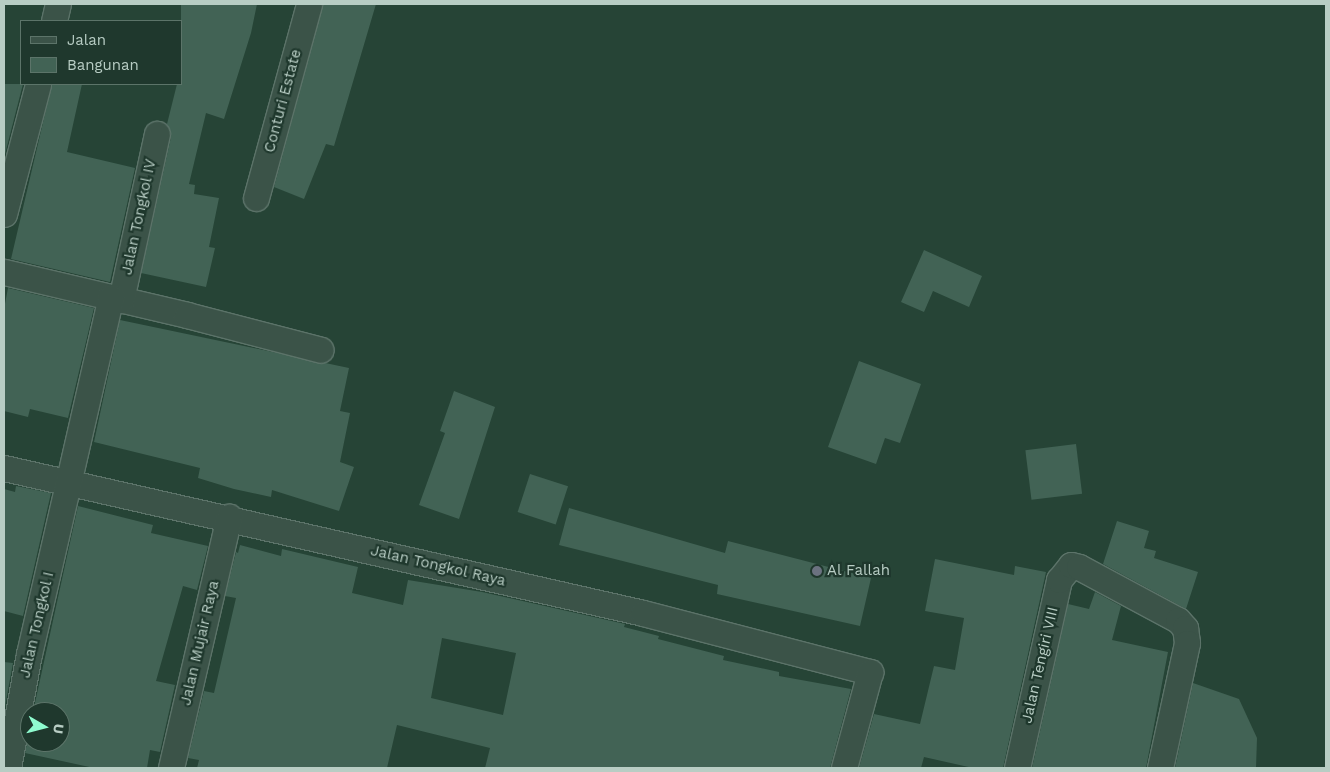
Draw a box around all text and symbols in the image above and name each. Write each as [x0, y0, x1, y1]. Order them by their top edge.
legend [20, 20, 182, 85]
text: Jalan [67, 31, 106, 49]
street label: Conturi Estate [261, 47, 305, 155]
text: Bangunan [67, 56, 139, 74]
street label: Jalan Tongkol IV [118, 157, 160, 277]
street label: Jalan Tongkol Raya [368, 542, 508, 590]
place label: Al Fallah [827, 562, 890, 580]
marker: Al Fallah [811, 565, 823, 577]
street label: Jalan Tongkol I [16, 570, 58, 680]
street label: Jalan Mujair Raya [177, 579, 223, 707]
street label: Jalan Tengiri VIII [1018, 605, 1062, 725]
north arrow [20, 702, 70, 752]
text: U [50, 723, 67, 735]

